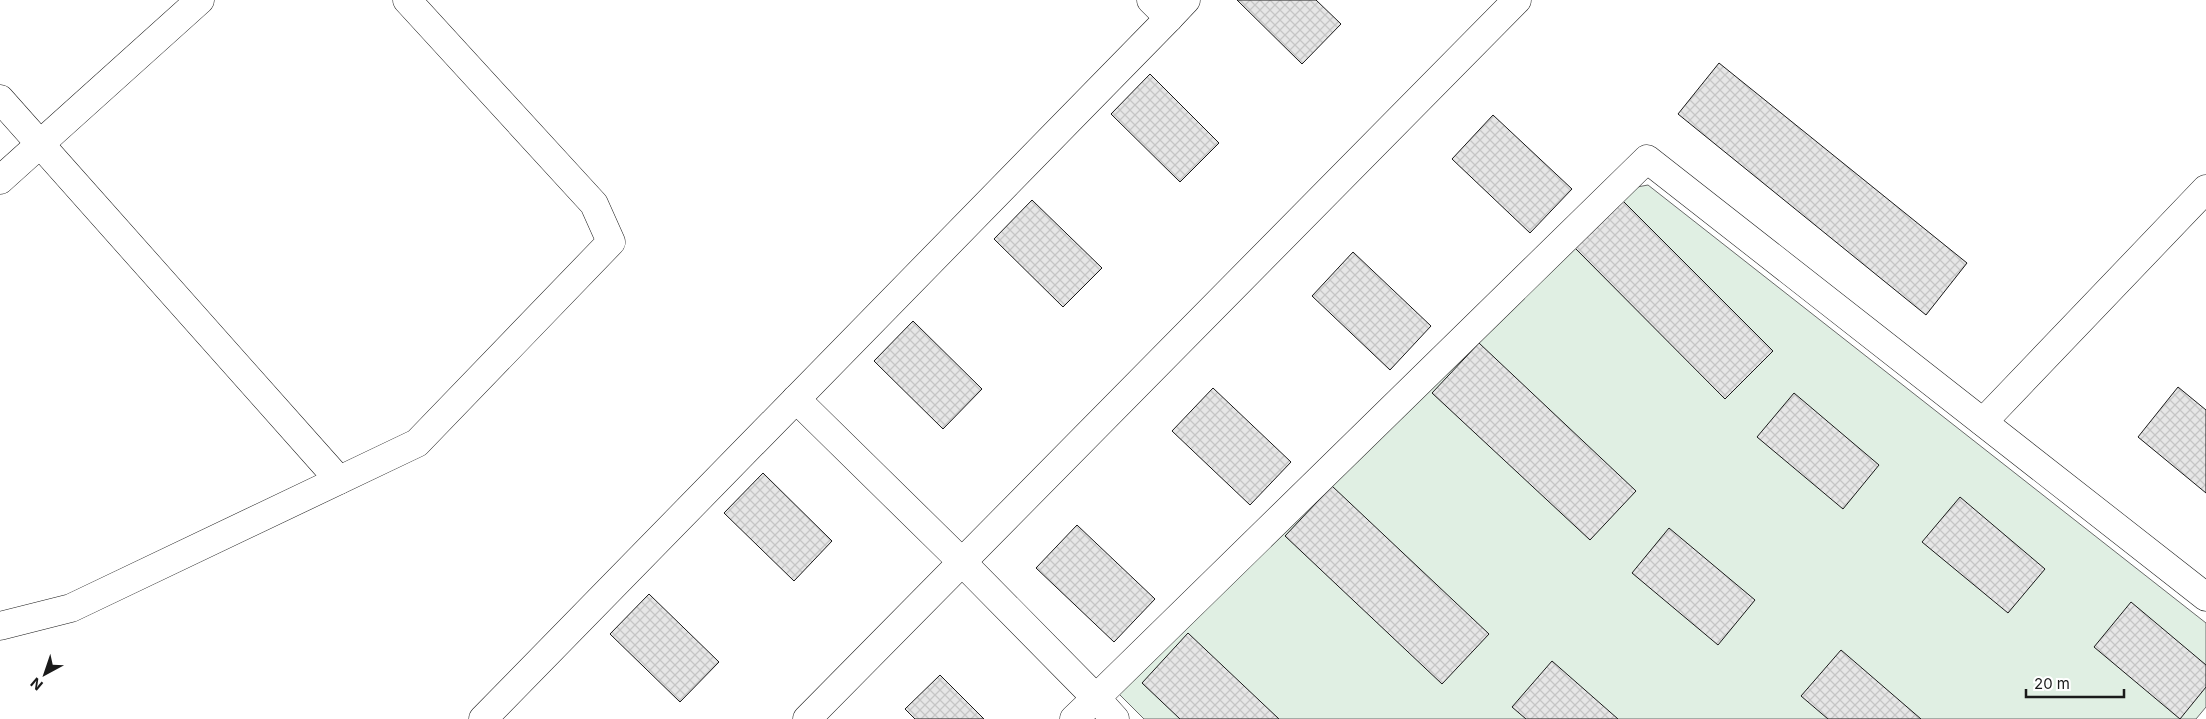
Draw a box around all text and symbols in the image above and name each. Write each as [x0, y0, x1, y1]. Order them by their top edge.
north arrow [20, 649, 70, 699]
scale bar [2026, 666, 2124, 698]
text: N [27, 674, 46, 694]
text: 20 m [2034, 674, 2070, 693]

